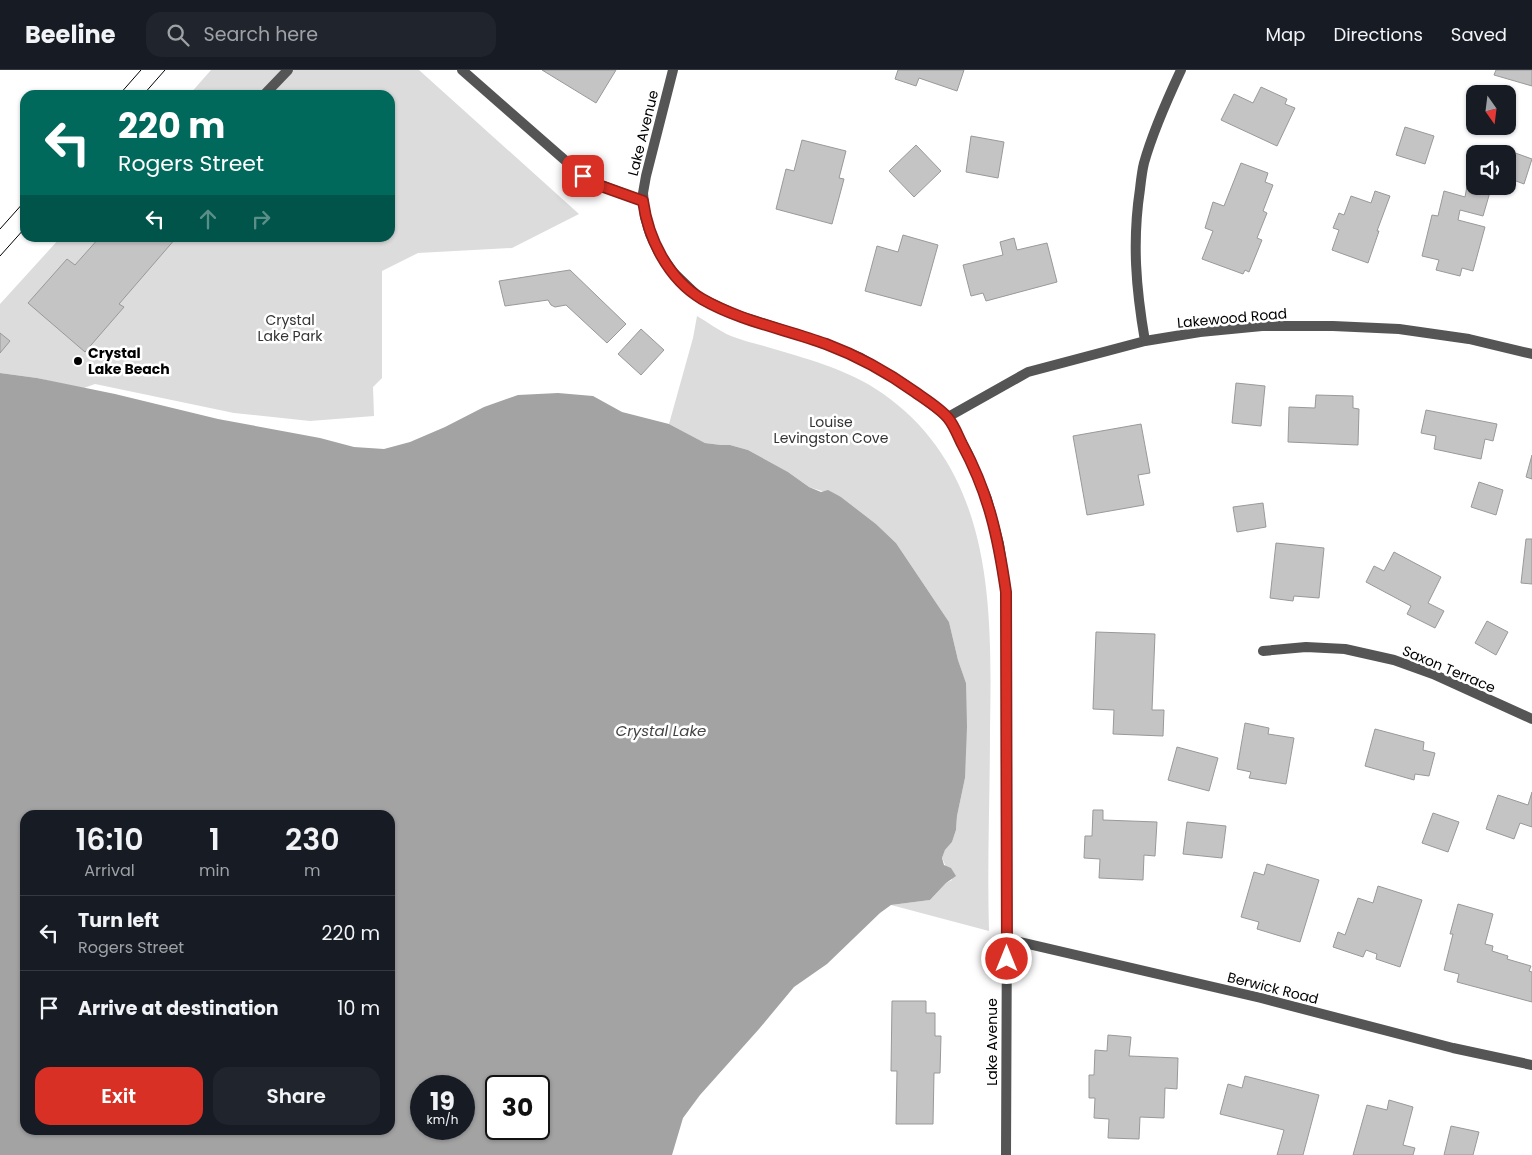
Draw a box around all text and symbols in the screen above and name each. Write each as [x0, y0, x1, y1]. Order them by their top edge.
search box [146, 12, 496, 57]
text: Beeline [25, 18, 116, 51]
icon: search [164, 21, 192, 49]
text: Search here [204, 21, 318, 48]
text: Map [1266, 22, 1305, 47]
text: Directions [1333, 22, 1423, 47]
text: Saved [1451, 22, 1507, 47]
north arrow [1466, 85, 1516, 135]
map controls [1466, 85, 1516, 195]
street label: Lake Avenue [623, 88, 663, 178]
text: 220 m [118, 101, 225, 150]
icon: left [35, 110, 100, 175]
button: sound [1466, 145, 1516, 195]
text: Rogers Street [118, 148, 264, 179]
pin [562, 155, 604, 197]
icon: arrive [569, 162, 597, 190]
icon: left [141, 205, 169, 233]
icon: ahead [194, 205, 222, 233]
icon: right [247, 205, 275, 233]
street label: Lakewood Road [1176, 303, 1288, 333]
park label: Crystal Lake Park [257, 310, 323, 346]
place label: Crystal Lake Beach [88, 343, 170, 379]
marker: Crystal Lake Beach [72, 355, 84, 367]
park label: Louise Levingston Cove [774, 412, 889, 448]
street label: Saxon Terrace [1399, 640, 1499, 698]
water label: Crystal Lake [616, 720, 706, 741]
text: 16:10 [75, 818, 144, 861]
text: 1 [209, 818, 220, 861]
text: 230 [285, 818, 340, 861]
text: Arrival [84, 859, 135, 882]
text: min [199, 859, 230, 882]
text: m [304, 859, 321, 882]
text: Turn left [78, 907, 159, 934]
icon: left [35, 919, 63, 947]
text: 220 m [322, 920, 380, 947]
position arrow [980, 932, 1032, 984]
text: Rogers Street [78, 936, 184, 959]
street label: Berwick Road [1225, 967, 1321, 1009]
icon: arrive [35, 994, 63, 1022]
text: Arrive at destination [78, 995, 279, 1022]
text: 10 m [337, 995, 380, 1022]
street label: Lake Avenue [982, 998, 1002, 1086]
button: Exit [35, 1067, 203, 1125]
button: Share [213, 1067, 380, 1125]
speed limit sign: 30 [485, 1075, 550, 1140]
text: 19 [430, 1084, 455, 1119]
text: km/h [427, 1111, 458, 1128]

